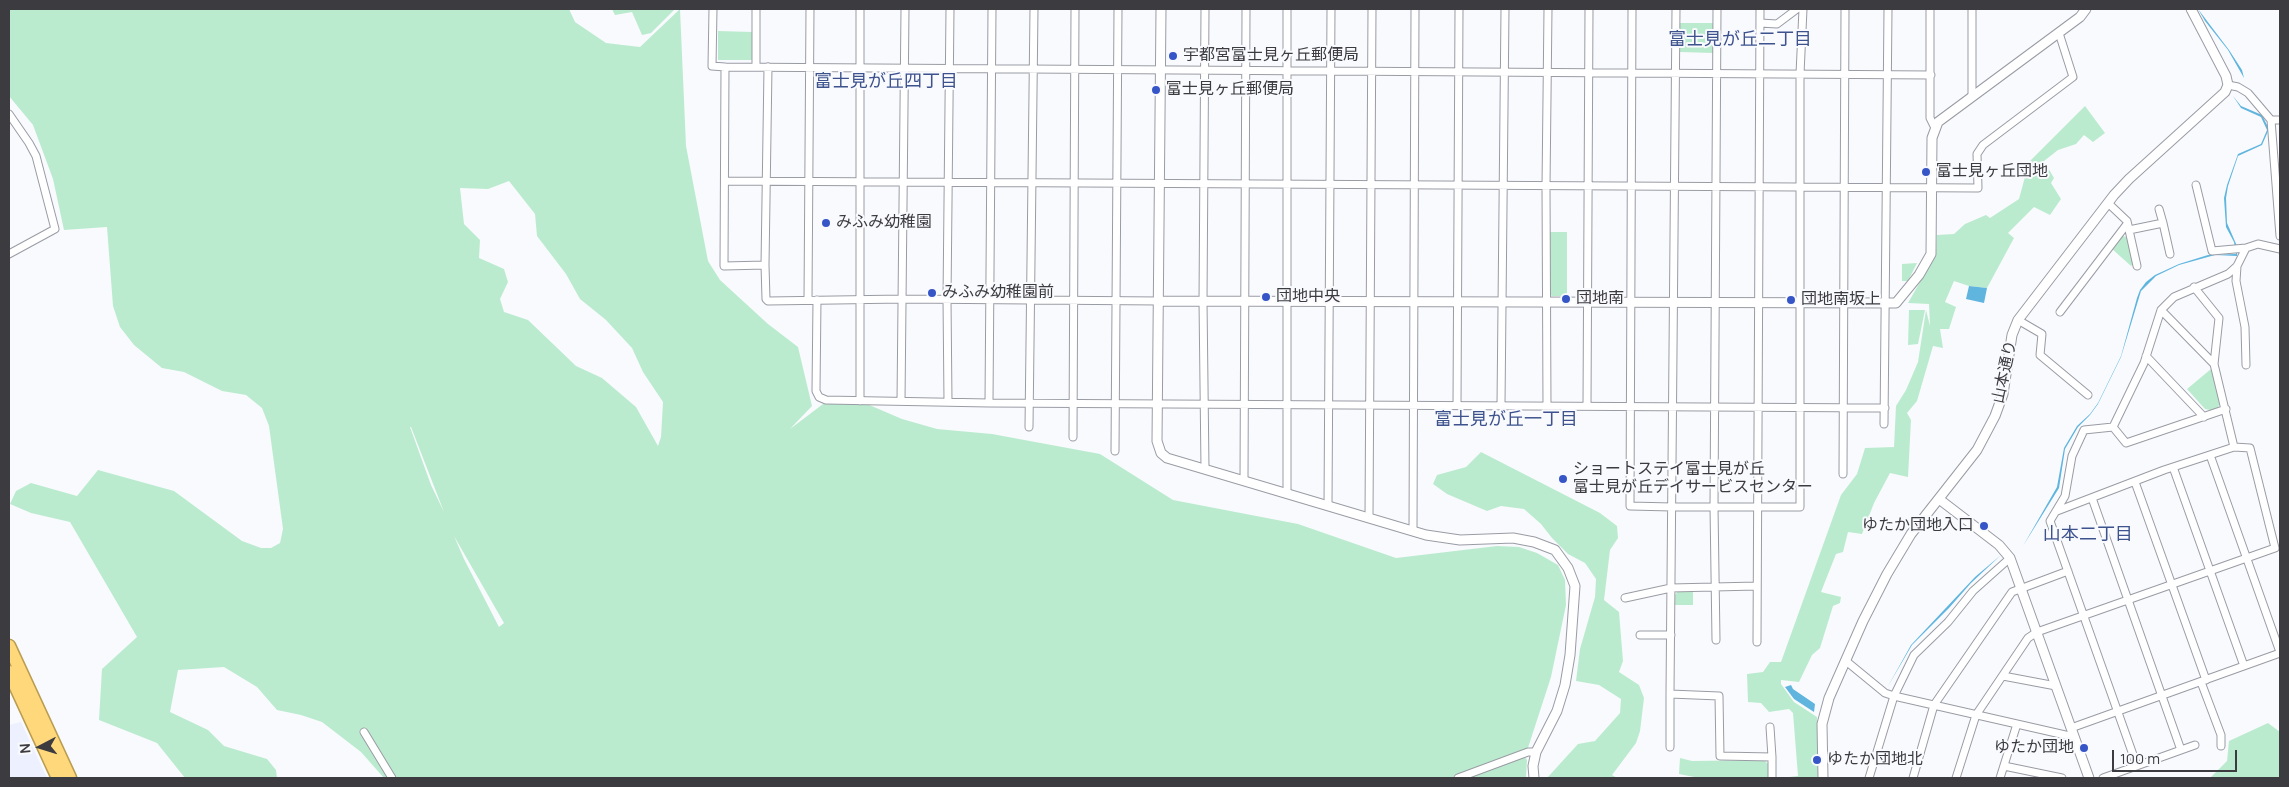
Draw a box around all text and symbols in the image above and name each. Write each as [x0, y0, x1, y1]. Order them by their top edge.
district label: 富士見が丘二丁目 [1668, 29, 1812, 51]
place label: 宇都宮富士見ヶ丘郵便局 [1183, 46, 1359, 66]
marker: 宇都宮富士見ヶ丘郵便局 [1167, 50, 1179, 62]
district label: 富士見が丘四丁目 [814, 71, 958, 93]
place label: 富士見ヶ丘郵便局 [1166, 80, 1294, 100]
marker: 富士見ヶ丘郵便局 [1150, 84, 1162, 96]
place label: 富士見ヶ丘団地 [1936, 162, 2048, 182]
marker: 富士見ヶ丘団地 [1920, 166, 1932, 178]
place label: みふみ幼稚園 [836, 213, 932, 233]
marker: みふみ幼稚園 [820, 217, 832, 229]
place label: みふみ幼稚園前 [942, 283, 1054, 303]
marker: みふみ幼稚園前 [926, 287, 938, 299]
place label: 団地中央 [1276, 287, 1340, 307]
place label: 団地南 [1576, 289, 1624, 309]
place label: 団地南坂上 [1801, 290, 1881, 310]
marker: 団地中央 [1260, 291, 1272, 303]
marker: 団地南 [1560, 293, 1572, 305]
marker: 団地南坂上 [1785, 294, 1797, 306]
street label: 山本通り [1989, 339, 2021, 405]
district label: 富士見が丘一丁目 [1434, 409, 1578, 431]
place label: ショートステイ富士見が丘 富士見が丘デイサービスセンター [1573, 460, 1813, 498]
marker: ショートステイ富士見が丘 富士見が丘デイサービスセンター [1557, 473, 1569, 485]
place label: ゆたか団地入口 [1862, 516, 1974, 536]
marker: ゆたか団地入口 [1978, 520, 1990, 532]
district label: 山本二丁目 [2043, 524, 2133, 546]
north arrow [15, 722, 65, 772]
place label: ゆたか団地 [1994, 738, 2074, 758]
scale bar [2114, 740, 2239, 772]
marker: ゆたか団地 [2078, 742, 2090, 754]
text: N [15, 743, 34, 754]
text: 100 m [2120, 748, 2160, 769]
place label: ゆたか団地北 [1827, 750, 1923, 770]
marker: ゆたか団地北 [1811, 754, 1823, 766]

